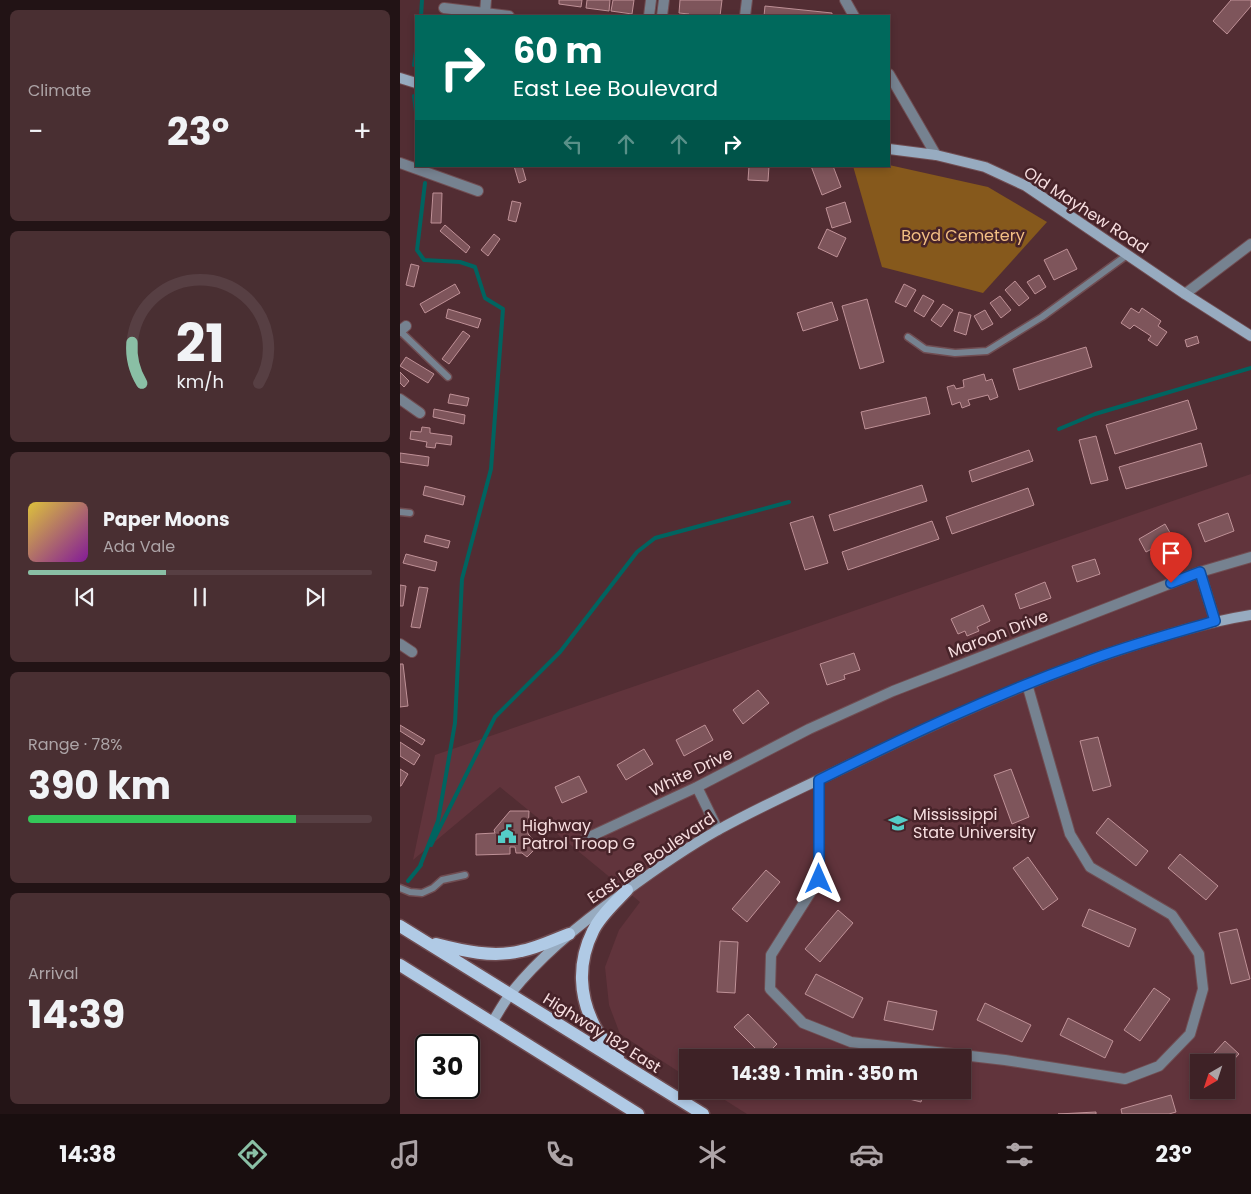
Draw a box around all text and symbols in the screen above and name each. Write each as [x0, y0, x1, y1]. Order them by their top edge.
text: 60 m [513, 26, 603, 75]
icon: right [430, 35, 495, 100]
text: East Lee Boulevard [513, 73, 718, 104]
text: Climate [28, 79, 91, 102]
text: 23° [167, 105, 229, 158]
text: − [28, 112, 43, 151]
text: + [353, 112, 372, 151]
icon: left [559, 130, 587, 158]
icon: ahead [612, 130, 640, 158]
icon: ahead [665, 130, 693, 158]
icon: right [718, 130, 746, 158]
street label: Old Mayhew Road [1019, 161, 1153, 259]
park label: Boyd Cemetery [901, 224, 1025, 247]
text: 21 [175, 307, 225, 380]
text: km/h [176, 369, 224, 394]
text: Paper Moons [103, 506, 230, 533]
pin [1150, 532, 1192, 583]
text: Ada Vale [103, 535, 175, 558]
icon: arrive [1157, 539, 1185, 567]
icon: previous [71, 583, 99, 611]
icon: pause [186, 583, 214, 611]
icon: next [301, 583, 329, 611]
street label: Maroon Drive [945, 604, 1052, 664]
text: Range · 78% [28, 733, 122, 756]
street label: White Drive [646, 742, 737, 802]
text: 390 km [28, 759, 171, 812]
place label: Mississippi State University [913, 803, 1036, 844]
street label: East Lee Boulevard [583, 807, 719, 909]
school or university icon: Mississippi State University [887, 812, 909, 834]
place label: Highway Patrol Troop G [522, 814, 635, 855]
public building icon: Highway Patrol Troop G [496, 823, 518, 845]
position arrow [792, 852, 844, 904]
text: Arrival [28, 962, 78, 985]
street label: Highway 182 East [539, 987, 666, 1079]
text: 14:39 [28, 988, 125, 1041]
speed limit sign: 30 [415, 1034, 480, 1099]
north arrow [1190, 1054, 1235, 1099]
map controls [1190, 1054, 1235, 1099]
text: 14:39 · 1 min · 350 m [732, 1060, 918, 1087]
icon: directions [235, 1137, 270, 1172]
icon: music [388, 1137, 423, 1172]
icon: phone [542, 1137, 577, 1172]
icon: climate [695, 1137, 730, 1172]
icon: car [849, 1137, 884, 1172]
icon: filters [1002, 1137, 1037, 1172]
text: 14:38 [59, 1139, 116, 1170]
text: 23° [1156, 1139, 1192, 1170]

